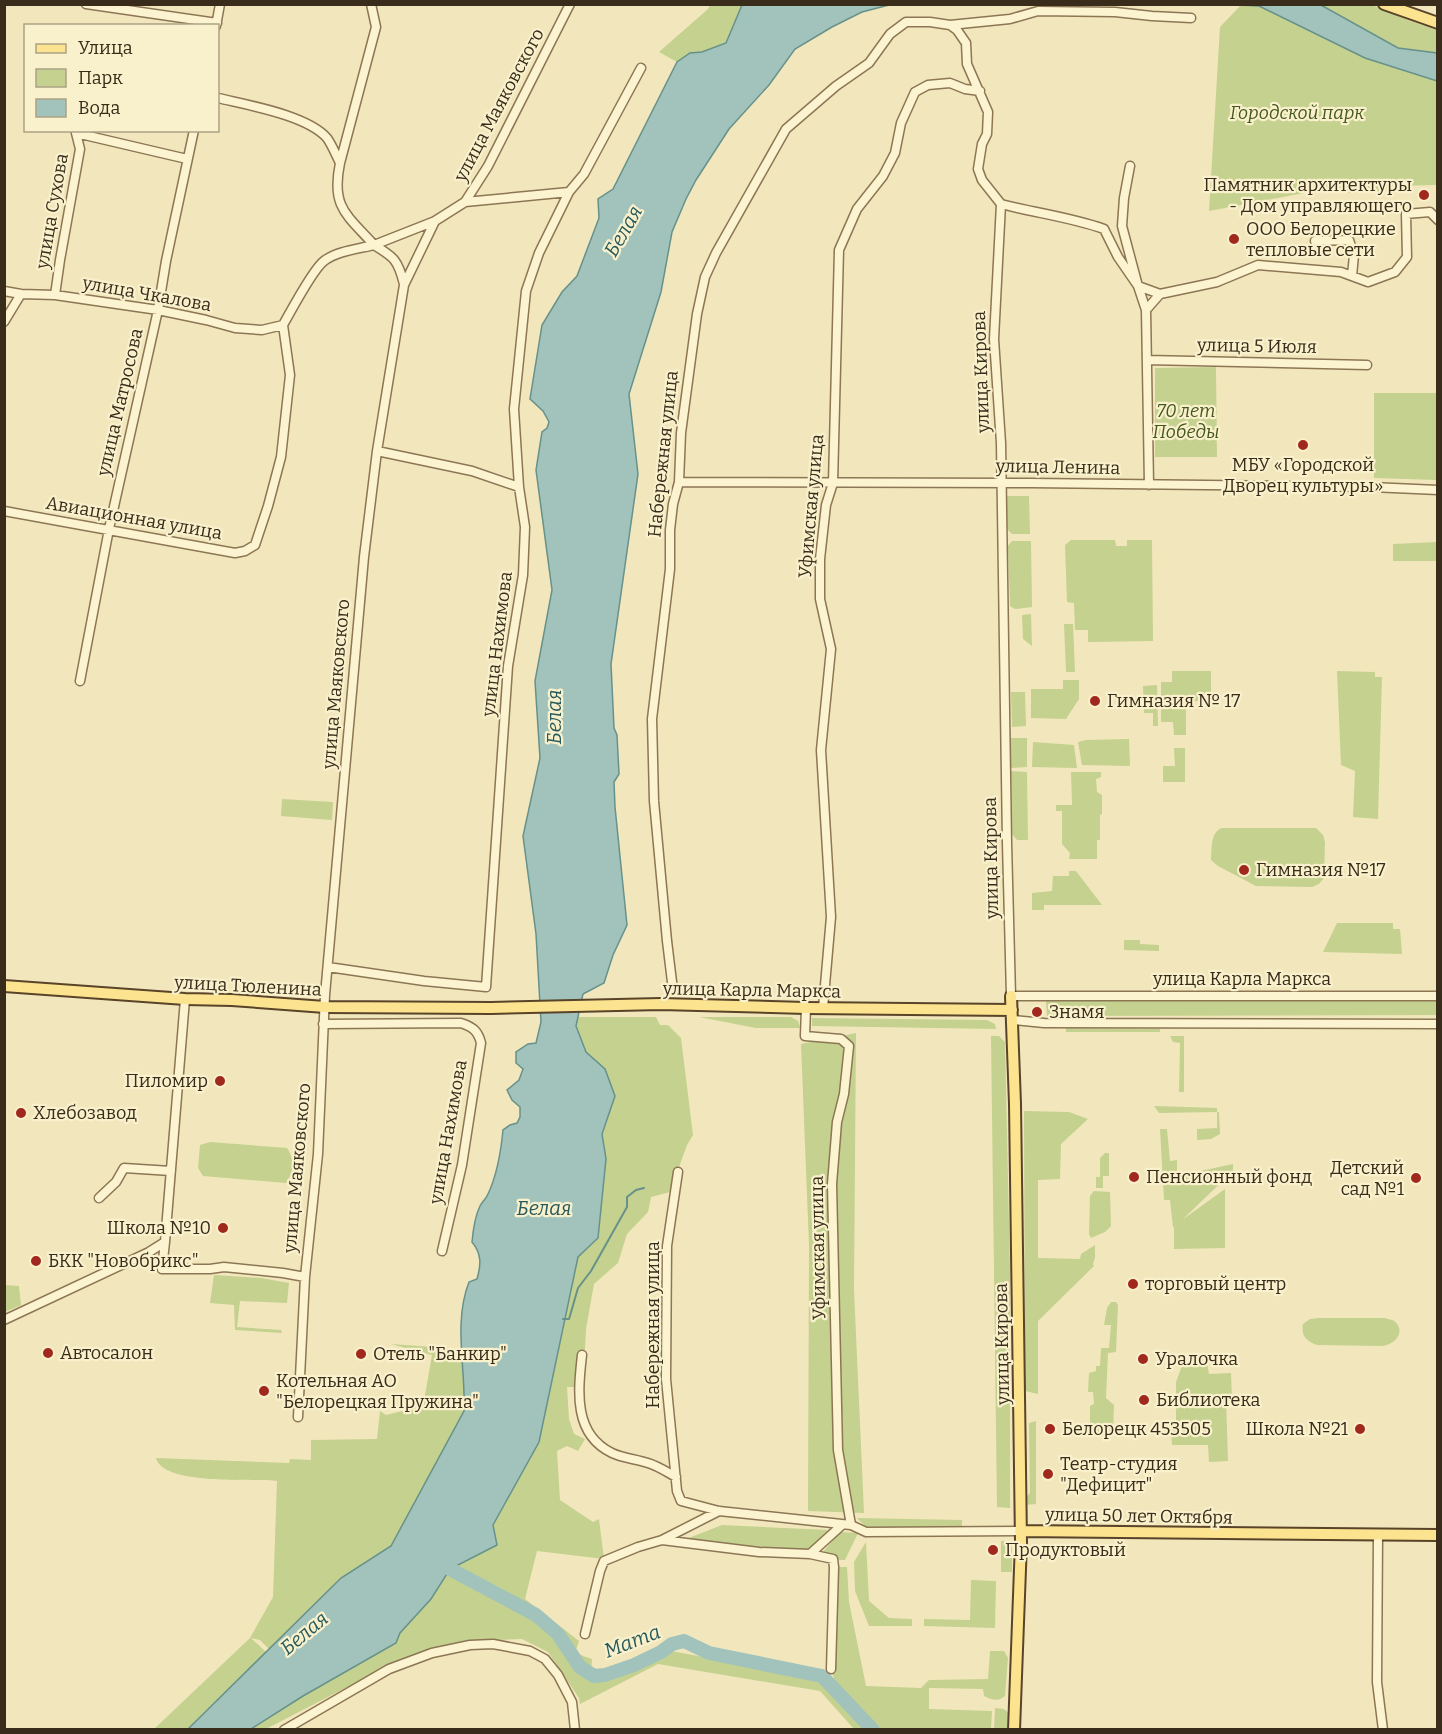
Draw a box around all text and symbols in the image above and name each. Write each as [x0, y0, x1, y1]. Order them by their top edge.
legend [24, 24, 219, 132]
street label: улица Маяковского [449, 25, 549, 186]
text: Улица [78, 37, 133, 59]
text: Парк [78, 67, 123, 89]
text: Вода [78, 97, 120, 119]
park label: Городской парк [1230, 102, 1365, 124]
street label: улица Сухова [31, 151, 73, 272]
place label: Памятник архитектуры - Дом управляющего [1204, 174, 1412, 217]
marker: Памятник архитектуры - Дом управляющего [1417, 188, 1431, 202]
water label: Белая [599, 201, 647, 261]
place label: ООО Белорецкие тепловые сети [1246, 218, 1396, 261]
marker: ООО Белорецкие тепловые сети [1227, 232, 1241, 246]
street label: улица Чкалова [80, 272, 213, 316]
street label: улица Кирова [968, 310, 994, 434]
street label: улица Матросова [92, 326, 148, 479]
street label: улица 5 Июля [1196, 334, 1317, 358]
street label: Набережная улица [643, 369, 683, 539]
park label: 70 лет Победы [1152, 400, 1220, 443]
street label: Уфимская улица [794, 433, 828, 579]
marker: МБУ «Городской Дворец культуры» [1296, 438, 1310, 452]
place label: МБУ «Городской Дворец культуры» [1223, 454, 1383, 497]
street label: улица Ленина [995, 455, 1121, 479]
street label: Авиационная улица [44, 492, 224, 544]
street label: улица Нахимова [477, 570, 517, 719]
street label: улица Маяковского [318, 598, 354, 771]
water label: Белая [542, 690, 566, 744]
place label: Гимназия № 17 [1107, 690, 1240, 712]
marker: Гимназия № 17 [1088, 694, 1102, 708]
street label: улица Кирова [979, 797, 1003, 920]
place label: Гимназия №17 [1256, 859, 1386, 881]
marker: Гимназия №17 [1237, 863, 1251, 877]
street label: улица Карла Маркса [1152, 968, 1331, 990]
street label: улица Тюленина [173, 971, 322, 1001]
street label: улица Карла Маркса [662, 977, 841, 1003]
place label: Знамя [1049, 1001, 1104, 1023]
marker: Знамя [1030, 1005, 1044, 1019]
street label: улица Нахимова [424, 1058, 472, 1207]
place label: Пиломир [125, 1070, 208, 1092]
marker: Пиломир [213, 1074, 227, 1088]
street label: улица Маяковского [279, 1082, 315, 1255]
place label: Хлебозавод [33, 1102, 137, 1124]
marker: Хлебозавод [14, 1106, 28, 1120]
place label: Детский сад №1 [1330, 1157, 1405, 1200]
place label: Пенсионный фонд [1146, 1166, 1312, 1188]
marker: Пенсионный фонд [1127, 1170, 1141, 1184]
marker: Детский сад №1 [1409, 1171, 1423, 1185]
street label: Уфимская улица [806, 1175, 830, 1320]
water label: Белая [517, 1196, 571, 1220]
place label: Школа №10 [107, 1217, 211, 1239]
marker: Школа №10 [216, 1221, 230, 1235]
street label: Набережная улица [642, 1241, 664, 1409]
place label: БКК "Новобрикс" [48, 1250, 199, 1272]
marker: БКК "Новобрикс" [29, 1254, 43, 1268]
place label: торговый центр [1145, 1273, 1286, 1295]
marker: торговый центр [1126, 1277, 1140, 1291]
street label: улица Кирова [990, 1283, 1014, 1406]
place label: Автосалон [60, 1342, 153, 1364]
place label: Отель "Банкир" [373, 1343, 507, 1365]
marker: Автосалон [41, 1346, 55, 1360]
marker: Отель "Банкир" [354, 1347, 368, 1361]
place label: Уралочка [1155, 1348, 1238, 1370]
marker: Уралочка [1136, 1352, 1150, 1366]
place label: Котельная АО "Белорецкая Пружина" [276, 1370, 479, 1413]
marker: Котельная АО "Белорецкая Пружина" [257, 1384, 271, 1398]
place label: Библиотека [1156, 1389, 1260, 1411]
marker: Библиотека [1137, 1393, 1151, 1407]
place label: Белорецк 453505 [1062, 1418, 1211, 1440]
place label: Школа №21 [1246, 1418, 1349, 1440]
marker: Белорецк 453505 [1043, 1422, 1057, 1436]
marker: Школа №21 [1353, 1422, 1367, 1436]
place label: Театр-студия "Дефицит" [1060, 1453, 1177, 1496]
marker: Театр-студия "Дефицит" [1041, 1467, 1055, 1481]
street label: улица 50 лет Октября [1044, 1503, 1233, 1529]
place label: Продуктовый [1005, 1539, 1126, 1561]
marker: Продуктовый [986, 1543, 1000, 1557]
water label: Белая [275, 1606, 333, 1660]
water label: Мата [600, 1619, 664, 1663]

